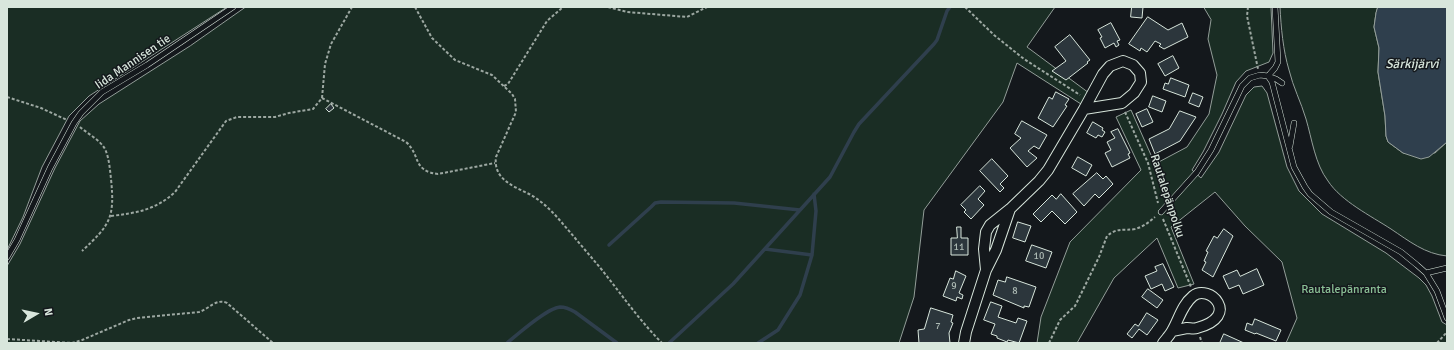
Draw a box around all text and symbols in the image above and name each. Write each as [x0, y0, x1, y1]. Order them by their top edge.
street label: Iida Mannisen tie [93, 31, 173, 93]
water label: Särkijärvi [1385, 57, 1439, 73]
street label: Rautalepänpolku [1147, 152, 1187, 240]
house number: 11 [954, 241, 964, 253]
house number: 10 [1034, 250, 1044, 262]
house number: 9 [951, 280, 957, 292]
park label: Rautalepänranta [1301, 283, 1387, 297]
house number: 8 [1012, 285, 1018, 297]
north arrow [16, 294, 56, 334]
text: N [41, 307, 55, 317]
house number: 7 [935, 320, 941, 332]

